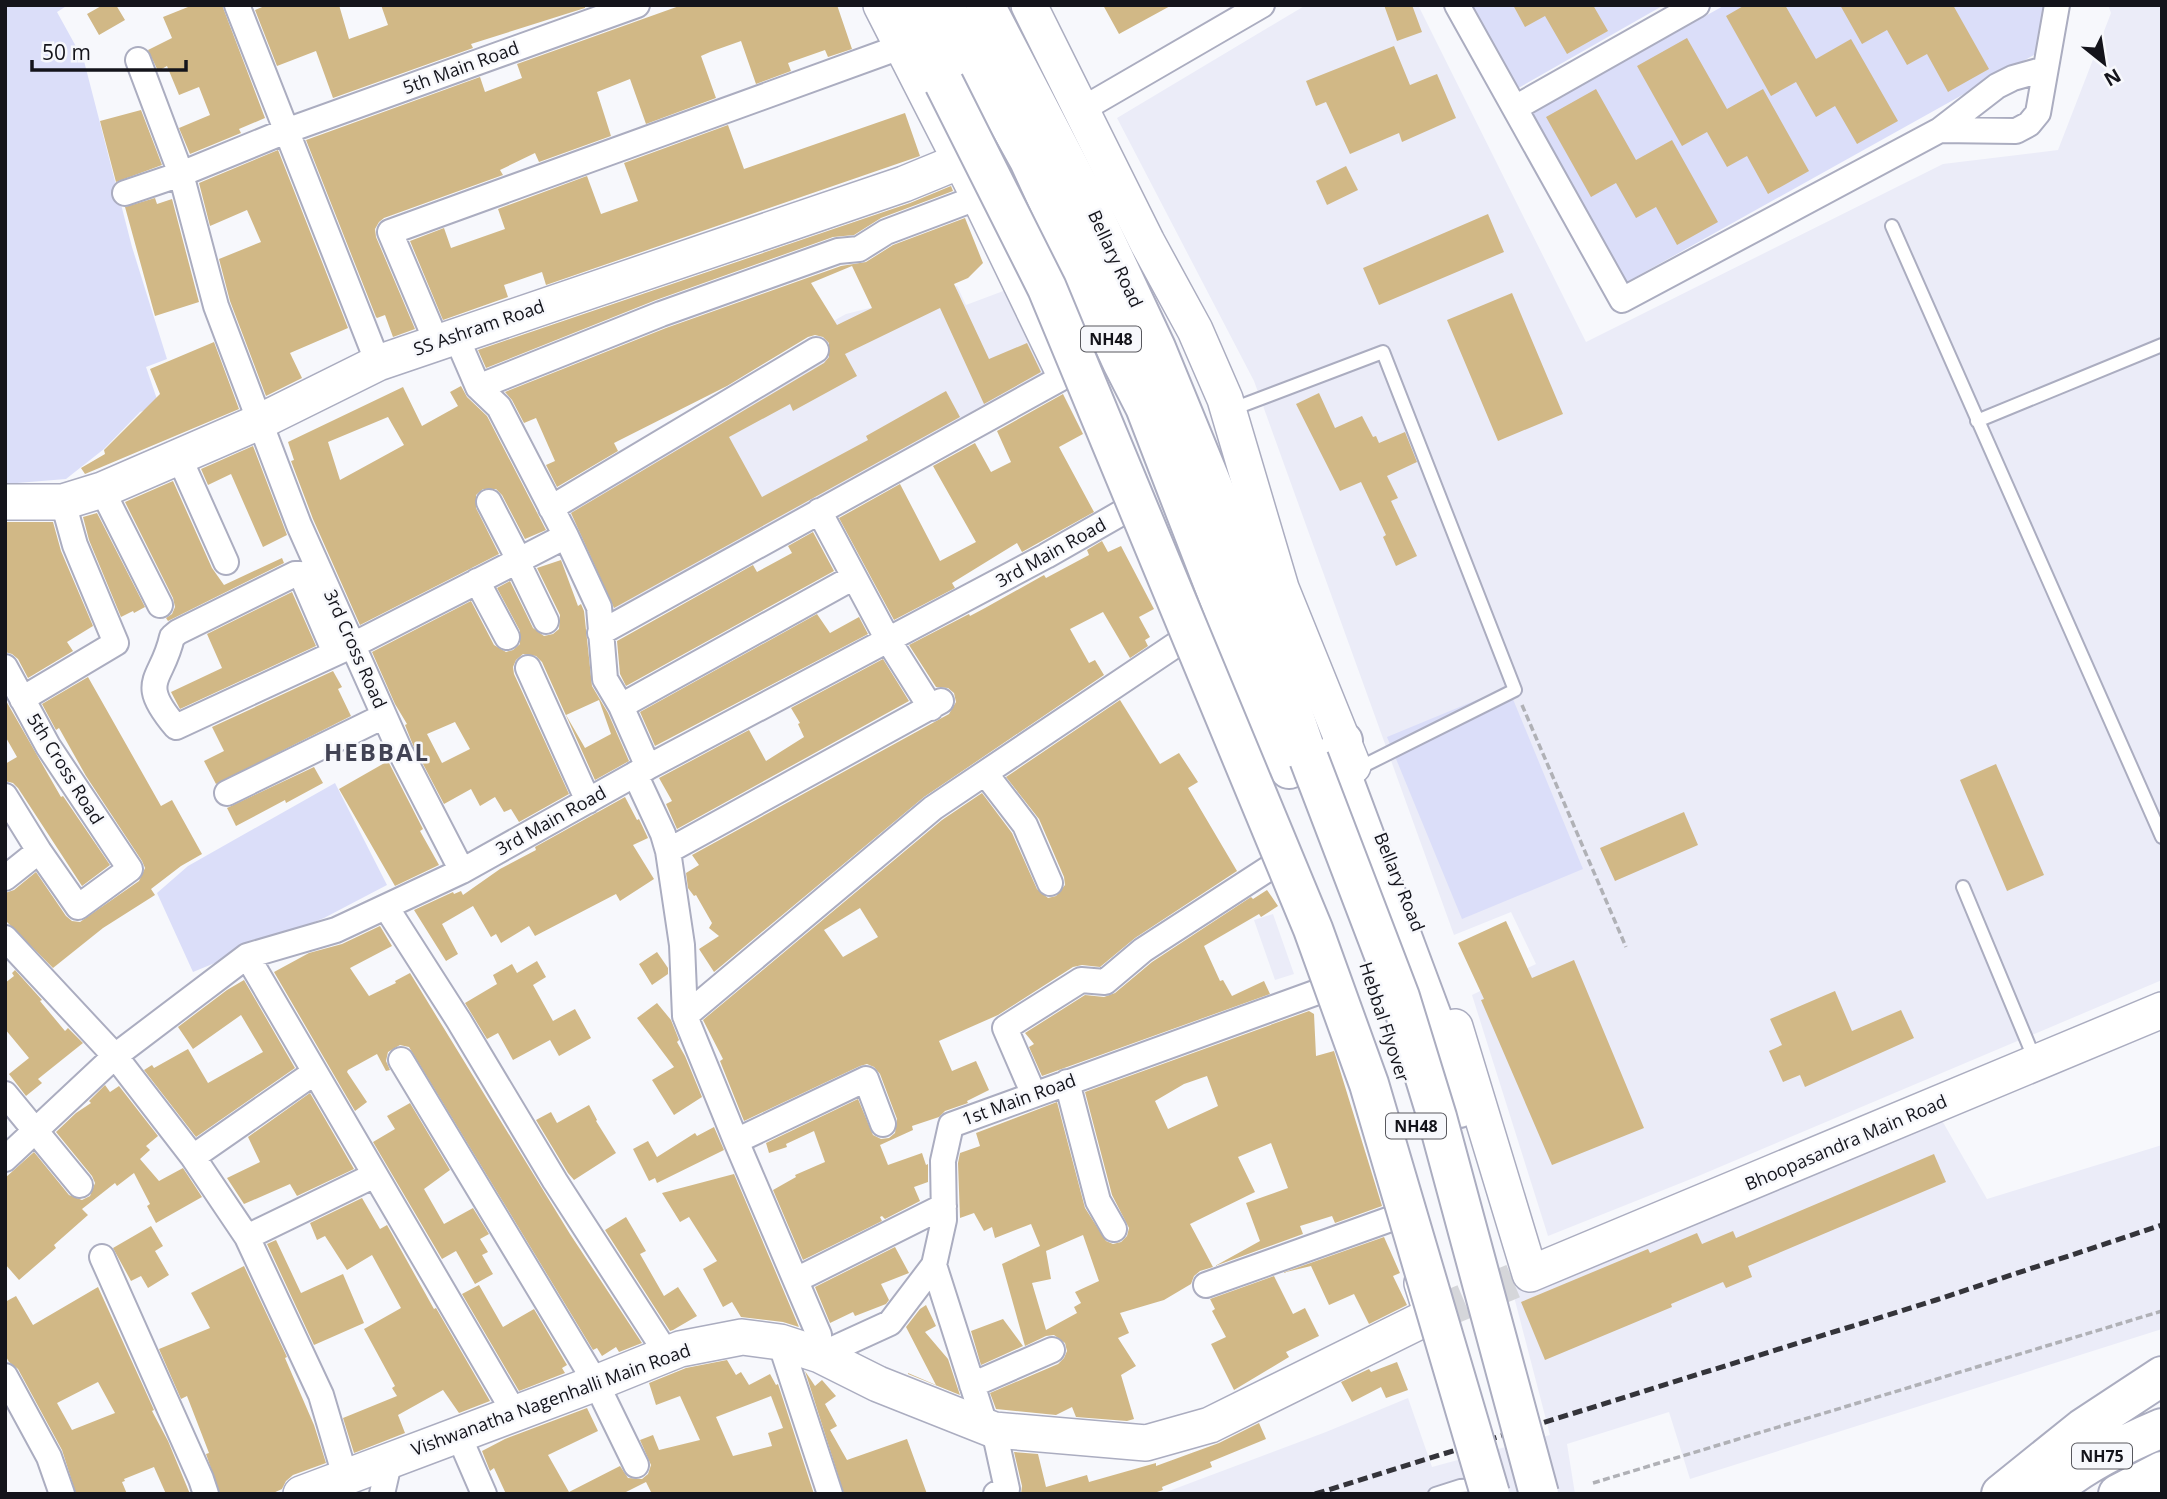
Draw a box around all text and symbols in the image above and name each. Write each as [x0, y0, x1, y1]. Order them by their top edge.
scale bar [32, 28, 186, 72]
north arrow [2069, 28, 2139, 98]
street label: 5th Main Road [399, 35, 522, 99]
text: 50 m [42, 38, 91, 66]
text: N [2099, 63, 2126, 93]
street label: Bellary Road [1083, 206, 1149, 311]
street label: SS Ashram Road [410, 293, 547, 361]
road number: NH48 [1081, 326, 1141, 352]
street label: 3rd Main Road [991, 512, 1110, 592]
street label: 3rd Cross Road [319, 585, 393, 712]
street label: 5th Cross Road [22, 708, 110, 829]
district label: HEBBAL [324, 735, 430, 768]
street label: 3rd Main Road [491, 780, 610, 860]
street label: Bellary Road [1369, 829, 1431, 935]
street label: Hebbal Flyover [1354, 959, 1416, 1085]
street label: 1st Main Road [958, 1067, 1079, 1131]
street label: Bhoopasandra Main Road [1741, 1089, 1950, 1196]
road number: NH48 [1386, 1114, 1446, 1138]
street label: Vishwanatha Nagenhalli Main Road [408, 1337, 693, 1461]
road number: NH75 [2072, 1444, 2132, 1468]

